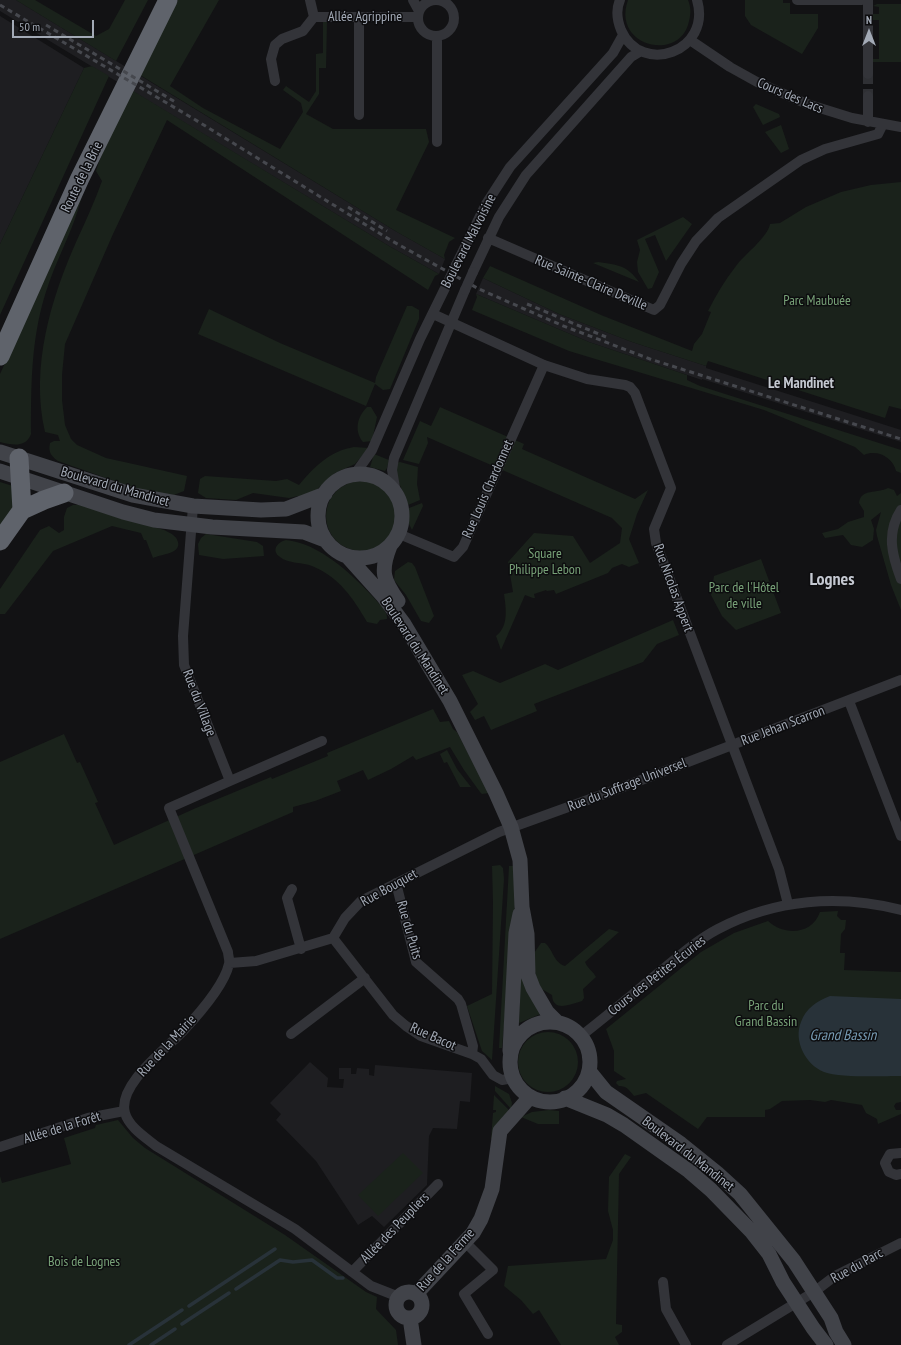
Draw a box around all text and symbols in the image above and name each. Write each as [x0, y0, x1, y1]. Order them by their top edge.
street label: Allée Agrippine [328, 9, 402, 25]
scale bar [14, 12, 96, 38]
north arrow [849, 12, 889, 52]
text: N [866, 13, 872, 27]
text: 50 m [19, 19, 40, 34]
street label: Cours des Lacs [754, 75, 826, 117]
street label: Route de la Brie [58, 139, 106, 215]
street label: Boulevard Malvoisine [438, 191, 500, 291]
street label: Rue Sainte-Claire Deville [532, 252, 650, 314]
park label: Parc Maubuée [783, 293, 851, 309]
district label: Le Mandinet [768, 375, 834, 393]
street label: Rue Louis Chardonnet [459, 437, 517, 541]
street label: Boulevard du Mandinet [59, 463, 171, 511]
street label: Rue Nicolas Appert [649, 542, 697, 634]
park label: Square Philippe Lebon [509, 546, 581, 578]
district label: Lognes [809, 569, 855, 591]
park label: Parc de l'Hôtel de ville [709, 580, 779, 612]
street label: Boulevard du Mandinet [377, 594, 453, 698]
street label: Rue du Village [179, 667, 219, 739]
street label: Rue Jehan Scarron [739, 702, 827, 750]
street label: Rue du Suffrage Universel [565, 755, 689, 815]
street label: Rue Bouquet [358, 866, 420, 910]
street label: Rue du Puits [393, 899, 425, 961]
street label: Cours des Petites Écuries [605, 933, 709, 1019]
park label: Parc du Grand Bassin [735, 998, 797, 1030]
street label: Rue de la Mairie [134, 1012, 200, 1080]
street label: Rue Bacot [407, 1019, 459, 1055]
water label: Grand Bassin [810, 1027, 876, 1045]
street label: Allée de la Forêt [22, 1108, 102, 1148]
street label: Boulevard du Mandinet [639, 1113, 737, 1195]
street label: Allée des Peupliers [357, 1189, 433, 1267]
street label: Rue de la Ferme [413, 1225, 479, 1295]
street label: Rue du Parc [828, 1245, 886, 1287]
park label: Bois de Lognes [48, 1254, 120, 1270]

